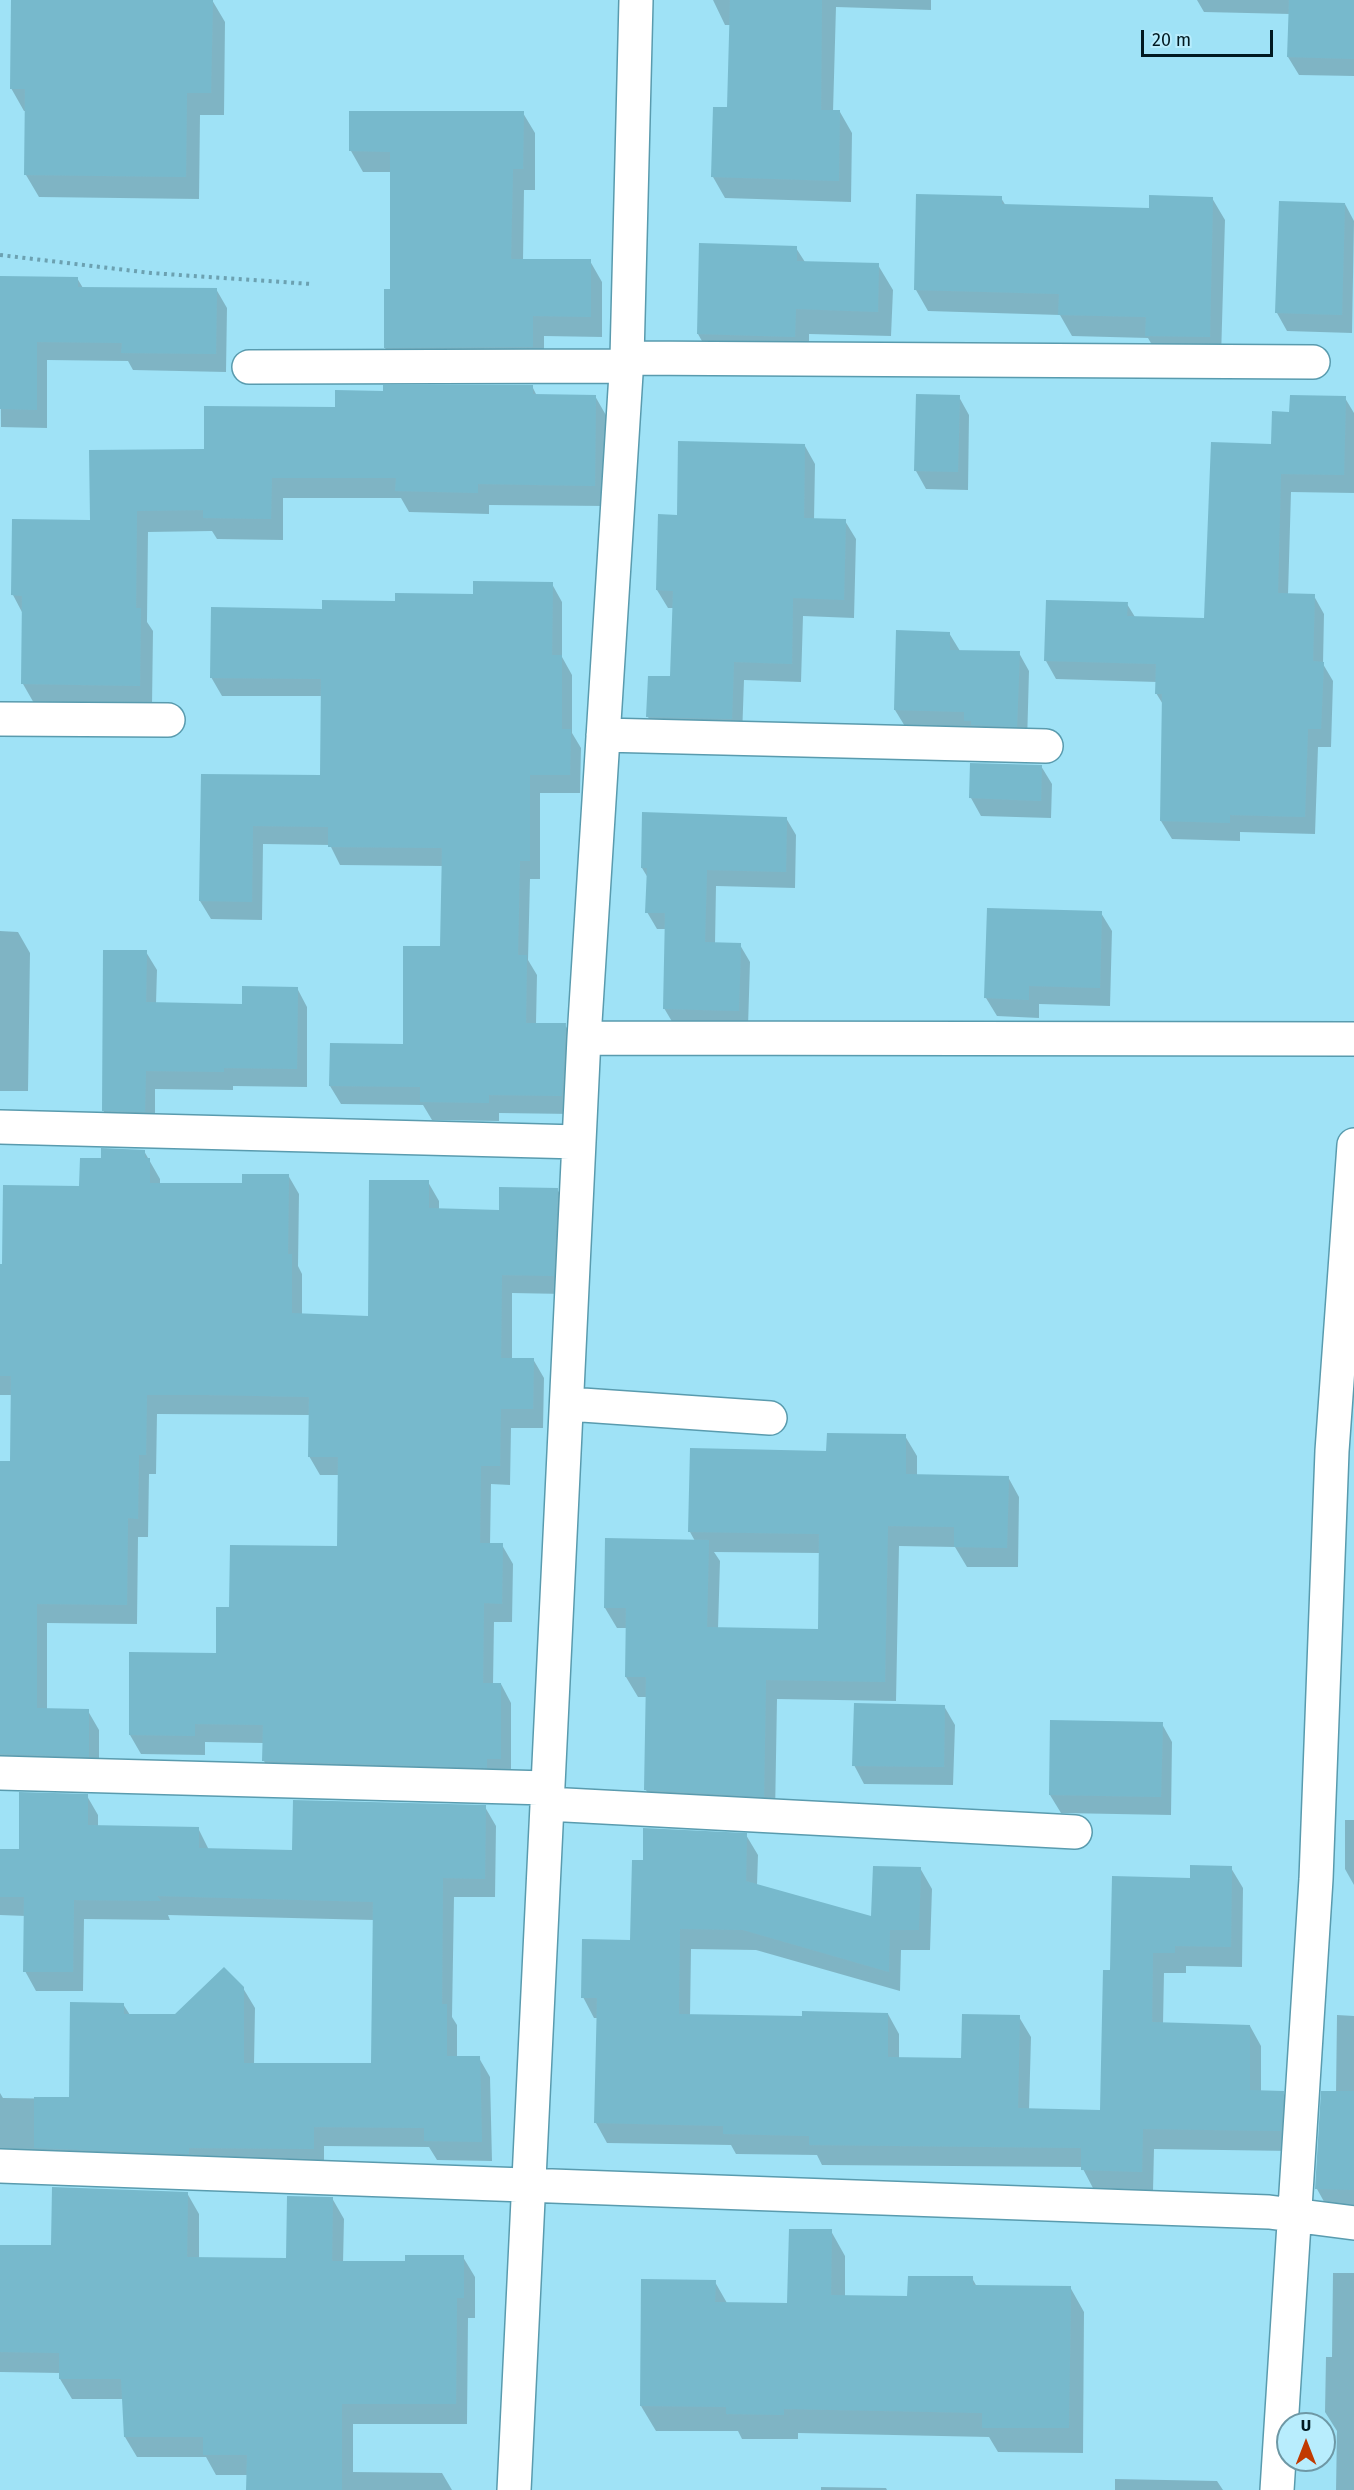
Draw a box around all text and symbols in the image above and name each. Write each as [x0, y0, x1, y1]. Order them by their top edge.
scale bar [1144, 18, 1276, 56]
text: 20 m [1152, 29, 1191, 51]
north arrow [1276, 2412, 1336, 2472]
text: U [1301, 2416, 1311, 2435]

